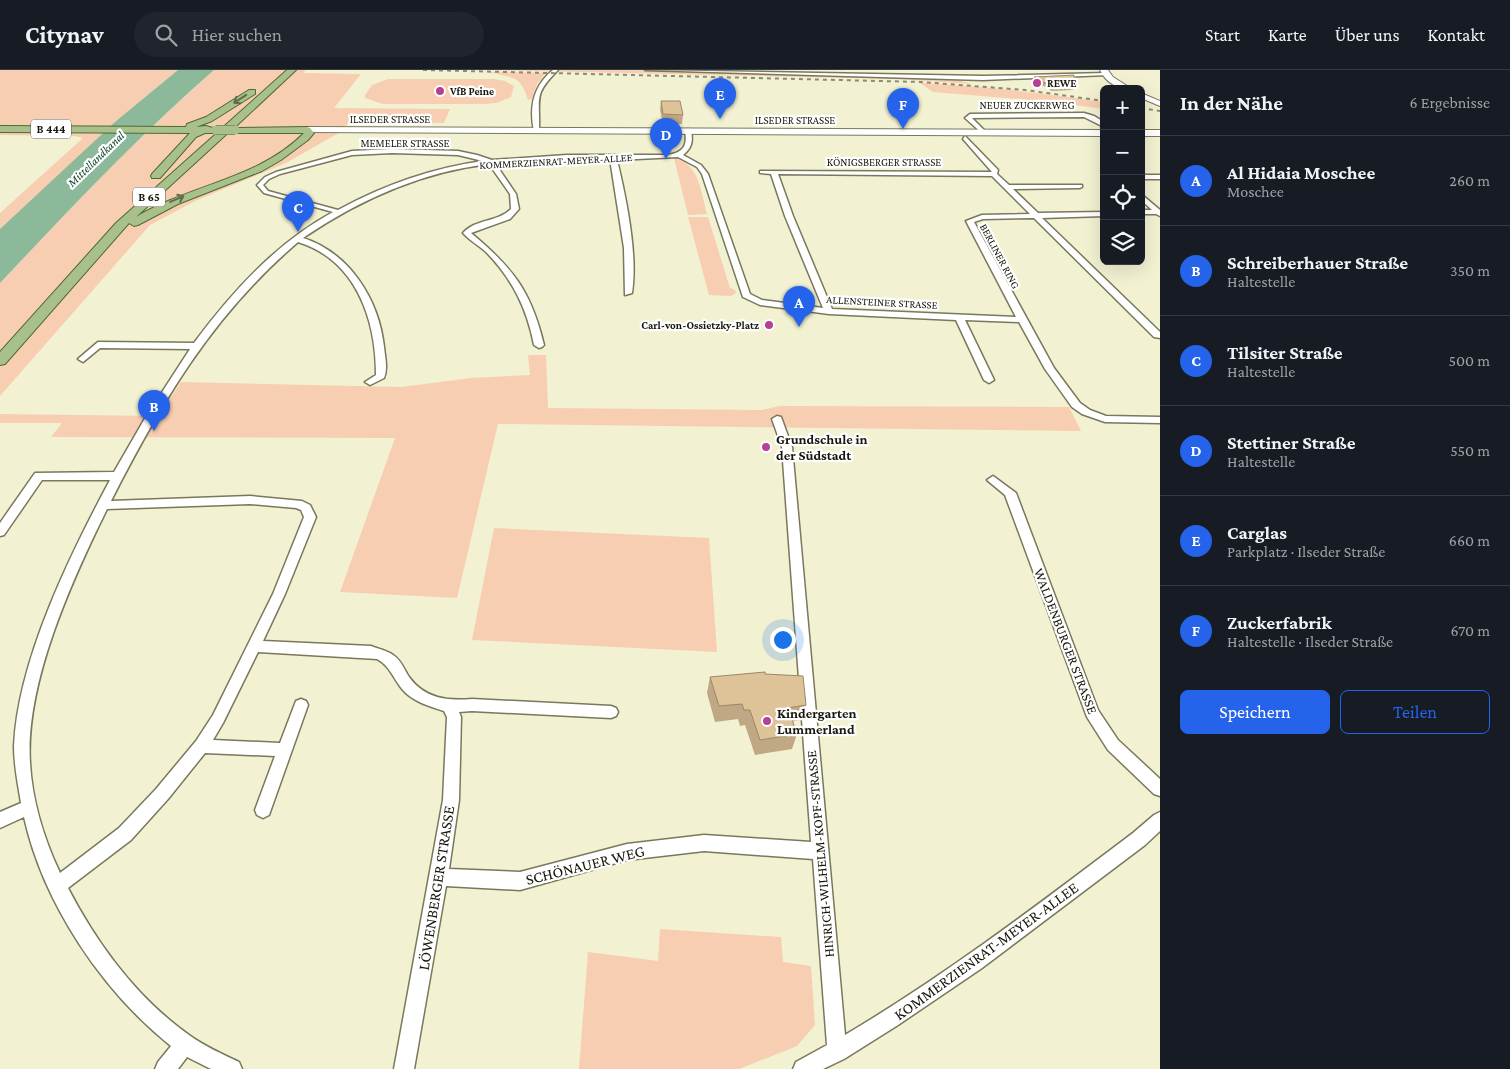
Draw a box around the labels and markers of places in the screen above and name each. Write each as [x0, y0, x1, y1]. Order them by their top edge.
marker: REWE [1031, 77, 1043, 89]
place label: REWE [1047, 77, 1077, 89]
pin: E [704, 78, 736, 119]
marker: VfB Peine [434, 85, 446, 97]
place label: VfB Peine [449, 85, 494, 97]
pin: F [887, 88, 919, 129]
pin: D [650, 118, 682, 159]
pin: C [282, 191, 314, 232]
pin: A [783, 286, 815, 327]
place label: Carl-von-Ossietzky-Platz [641, 319, 759, 331]
marker: Carl-von-Ossietzky-Platz [763, 319, 775, 331]
pin: B [138, 390, 170, 431]
place label: Grundschule in der Südstadt [776, 431, 868, 463]
marker: Grundschule in der Südstadt [760, 441, 772, 453]
place label: Kindergarten Lummerland [777, 705, 856, 737]
marker: Kindergarten Lummerland [761, 715, 773, 727]

